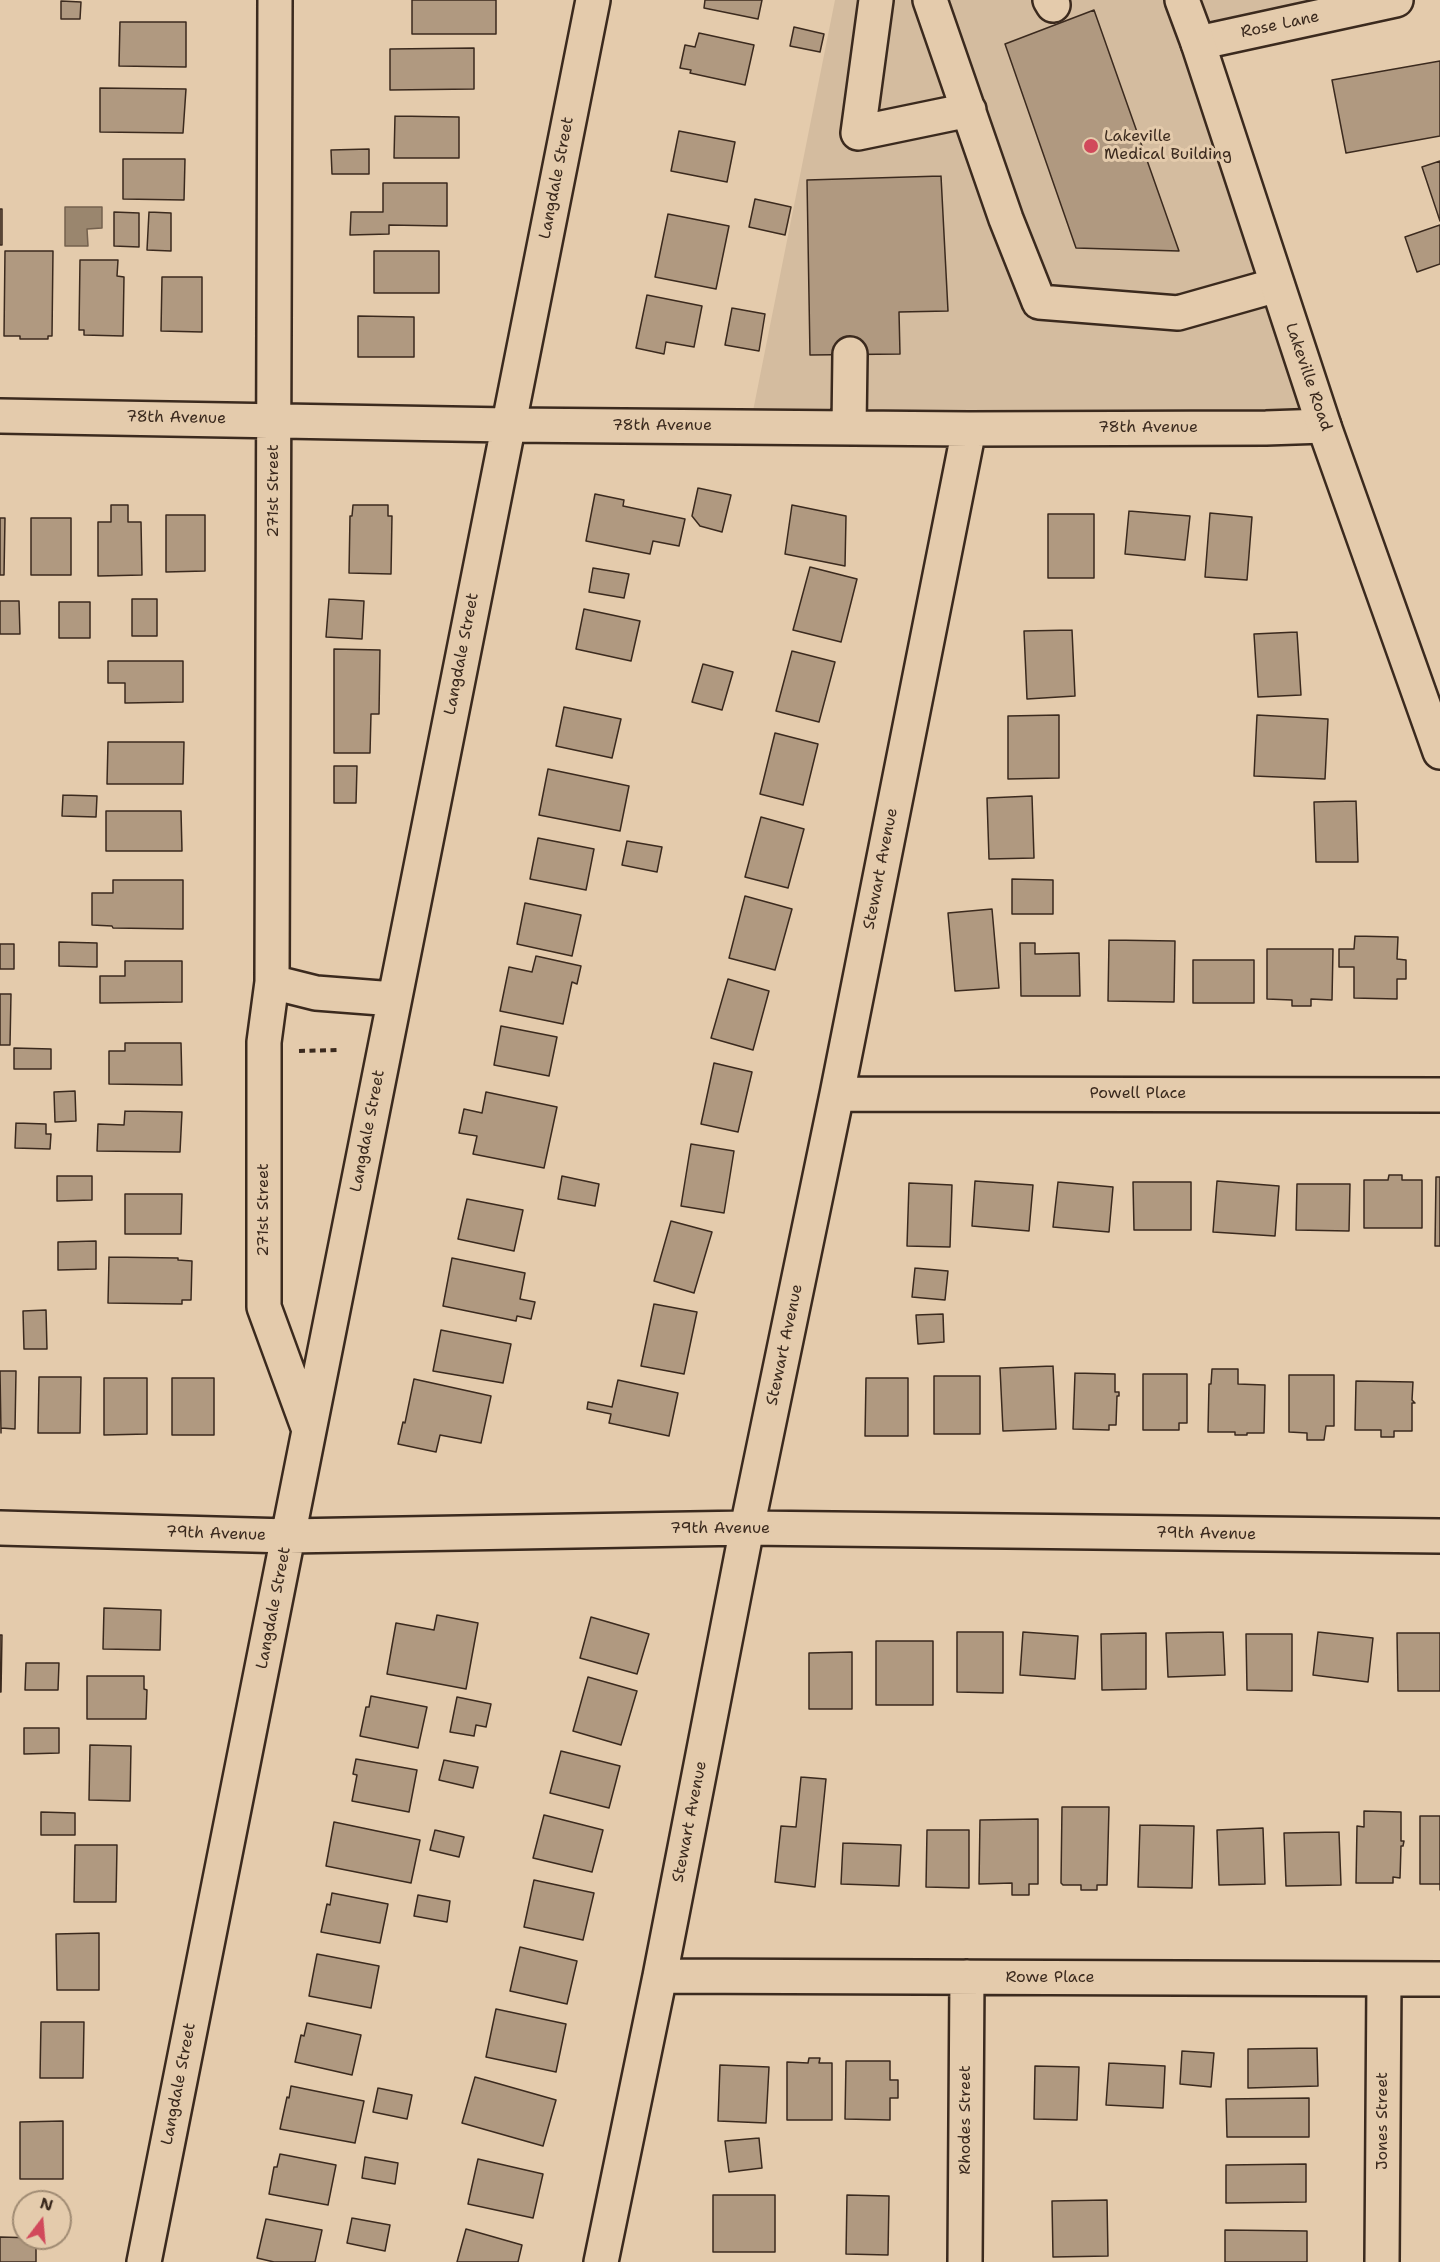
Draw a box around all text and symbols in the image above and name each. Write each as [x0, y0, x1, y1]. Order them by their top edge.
street label: Rose Lane [1239, 7, 1321, 43]
street label: Langdale Street [536, 115, 578, 241]
place label: Lakeville Medical Building [1104, 127, 1232, 165]
marker: Lakeville Medical Building [1082, 137, 1100, 155]
street label: Lakeville Road [1281, 320, 1335, 434]
street label: 78th Avenue [126, 408, 226, 428]
street label: 78th Avenue [612, 416, 712, 436]
street label: 78th Avenue [1098, 418, 1198, 438]
street label: 271st Street [264, 444, 284, 538]
street label: Langdale Street [441, 591, 483, 717]
street label: Stewart Avenue [860, 807, 902, 931]
street label: Langdale Street [347, 1068, 389, 1194]
street label: Powell Place [1090, 1084, 1186, 1104]
street label: 271st Street [254, 1163, 274, 1257]
street label: Stewart Avenue [763, 1283, 807, 1407]
street label: 79th Avenue [670, 1519, 770, 1539]
street label: 79th Avenue [166, 1523, 266, 1545]
street label: 79th Avenue [1156, 1524, 1256, 1544]
street label: Langdale Street [253, 1545, 295, 1671]
street label: Stewart Avenue [669, 1760, 711, 1884]
street label: Rowe Place [1005, 1968, 1095, 1988]
street label: Langdale Street [158, 2021, 200, 2147]
street label: Rhodes Street [956, 2065, 976, 2175]
street label: Jones Street [1373, 2072, 1393, 2170]
north arrow [12, 2190, 72, 2250]
text: N [38, 2192, 56, 2216]

